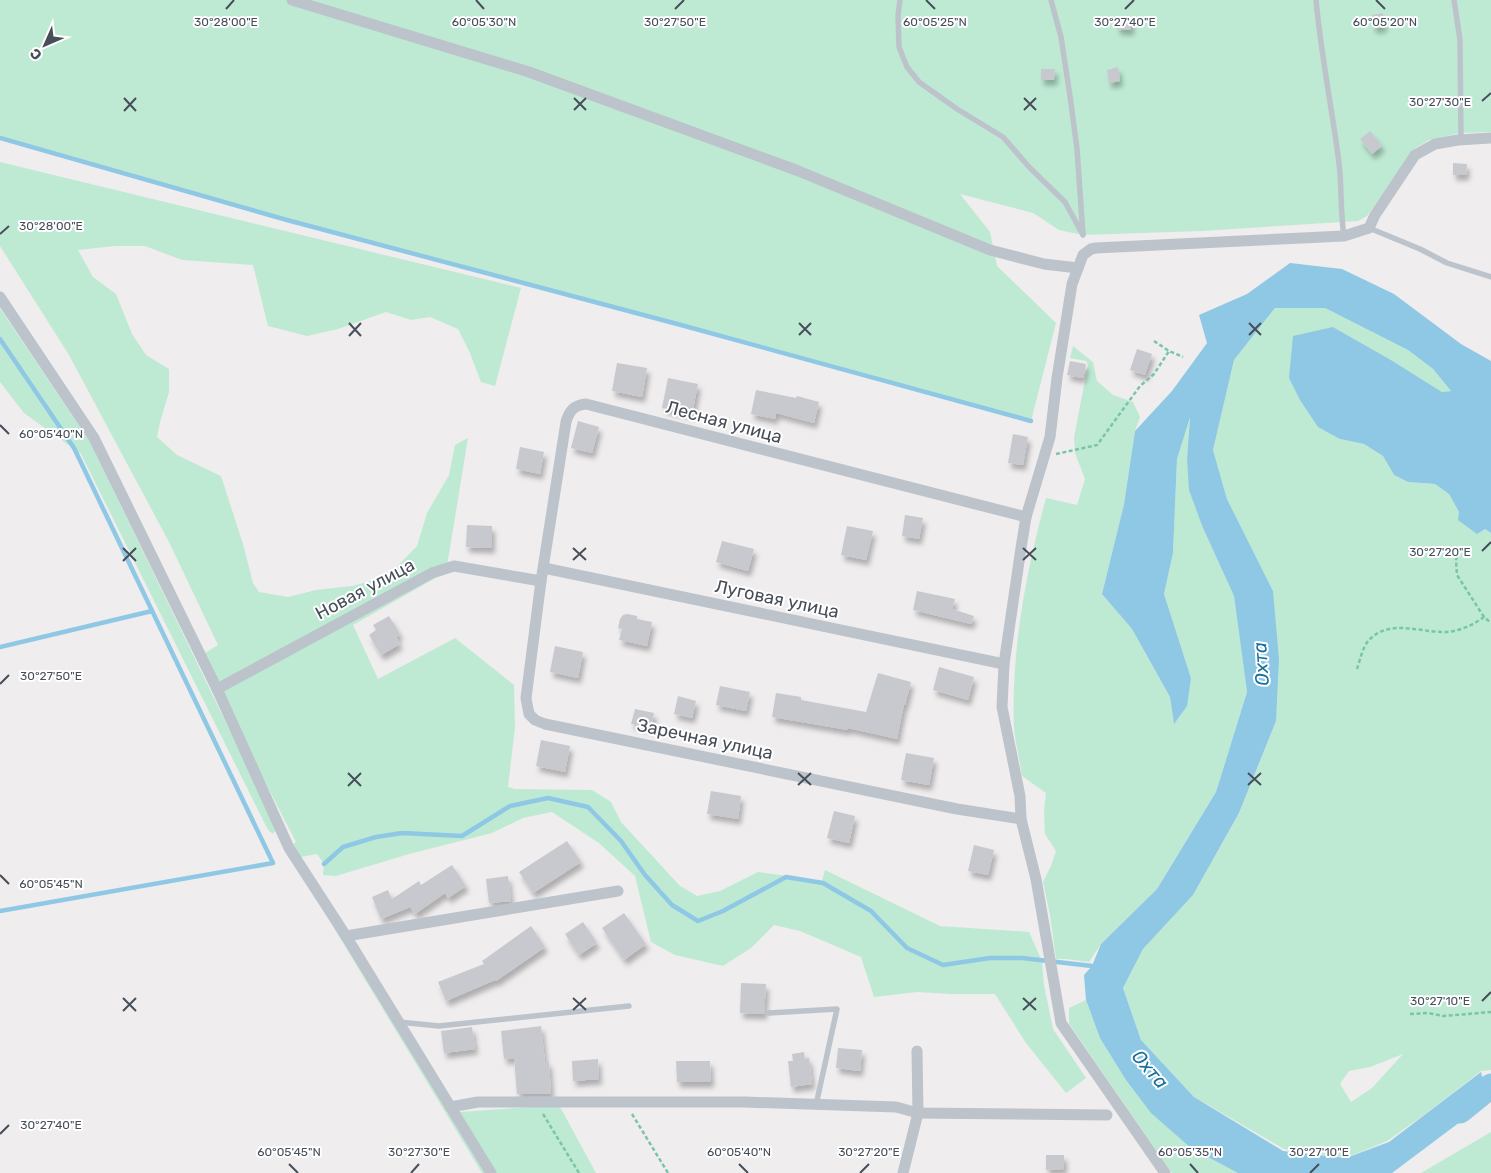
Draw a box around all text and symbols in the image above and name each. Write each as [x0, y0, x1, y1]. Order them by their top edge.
text: 30°28'00"E [194, 15, 258, 29]
text: 60°05'30"N [452, 15, 516, 29]
text: 30°27'50"E [644, 15, 706, 29]
text: 60°05'25"N [903, 15, 967, 29]
text: 30°27'40"E [1094, 15, 1156, 29]
text: 60°05'20"N [1353, 15, 1417, 29]
north arrow [20, 20, 70, 70]
text: С [27, 44, 46, 63]
text: 30°27'30"E [1409, 95, 1471, 109]
text: 30°28'00"E [19, 219, 83, 233]
street label: Лесная улица [663, 396, 785, 448]
text: 60°05'40"N [19, 427, 83, 441]
text: 30°27'20"E [1409, 545, 1471, 559]
street label: Новая улица [312, 554, 418, 624]
street label: Луговая улица [713, 575, 841, 623]
water label: Охта [1248, 641, 1274, 687]
text: 30°27'50"E [20, 669, 82, 683]
street label: Заречная улица [635, 714, 775, 764]
text: 60°05'45"N [19, 877, 83, 891]
text: 30°27'10"E [1410, 994, 1470, 1008]
water label: Охта [1127, 1045, 1173, 1093]
text: 30°27'40"E [20, 1118, 82, 1132]
text: 60°05'45"N [257, 1145, 321, 1159]
text: 30°27'30"E [388, 1145, 450, 1159]
text: 60°05'40"N [707, 1145, 771, 1159]
text: 30°27'20"E [838, 1145, 900, 1159]
text: 60°05'35"N [1158, 1145, 1222, 1159]
text: 30°27'10"E [1289, 1145, 1349, 1159]

